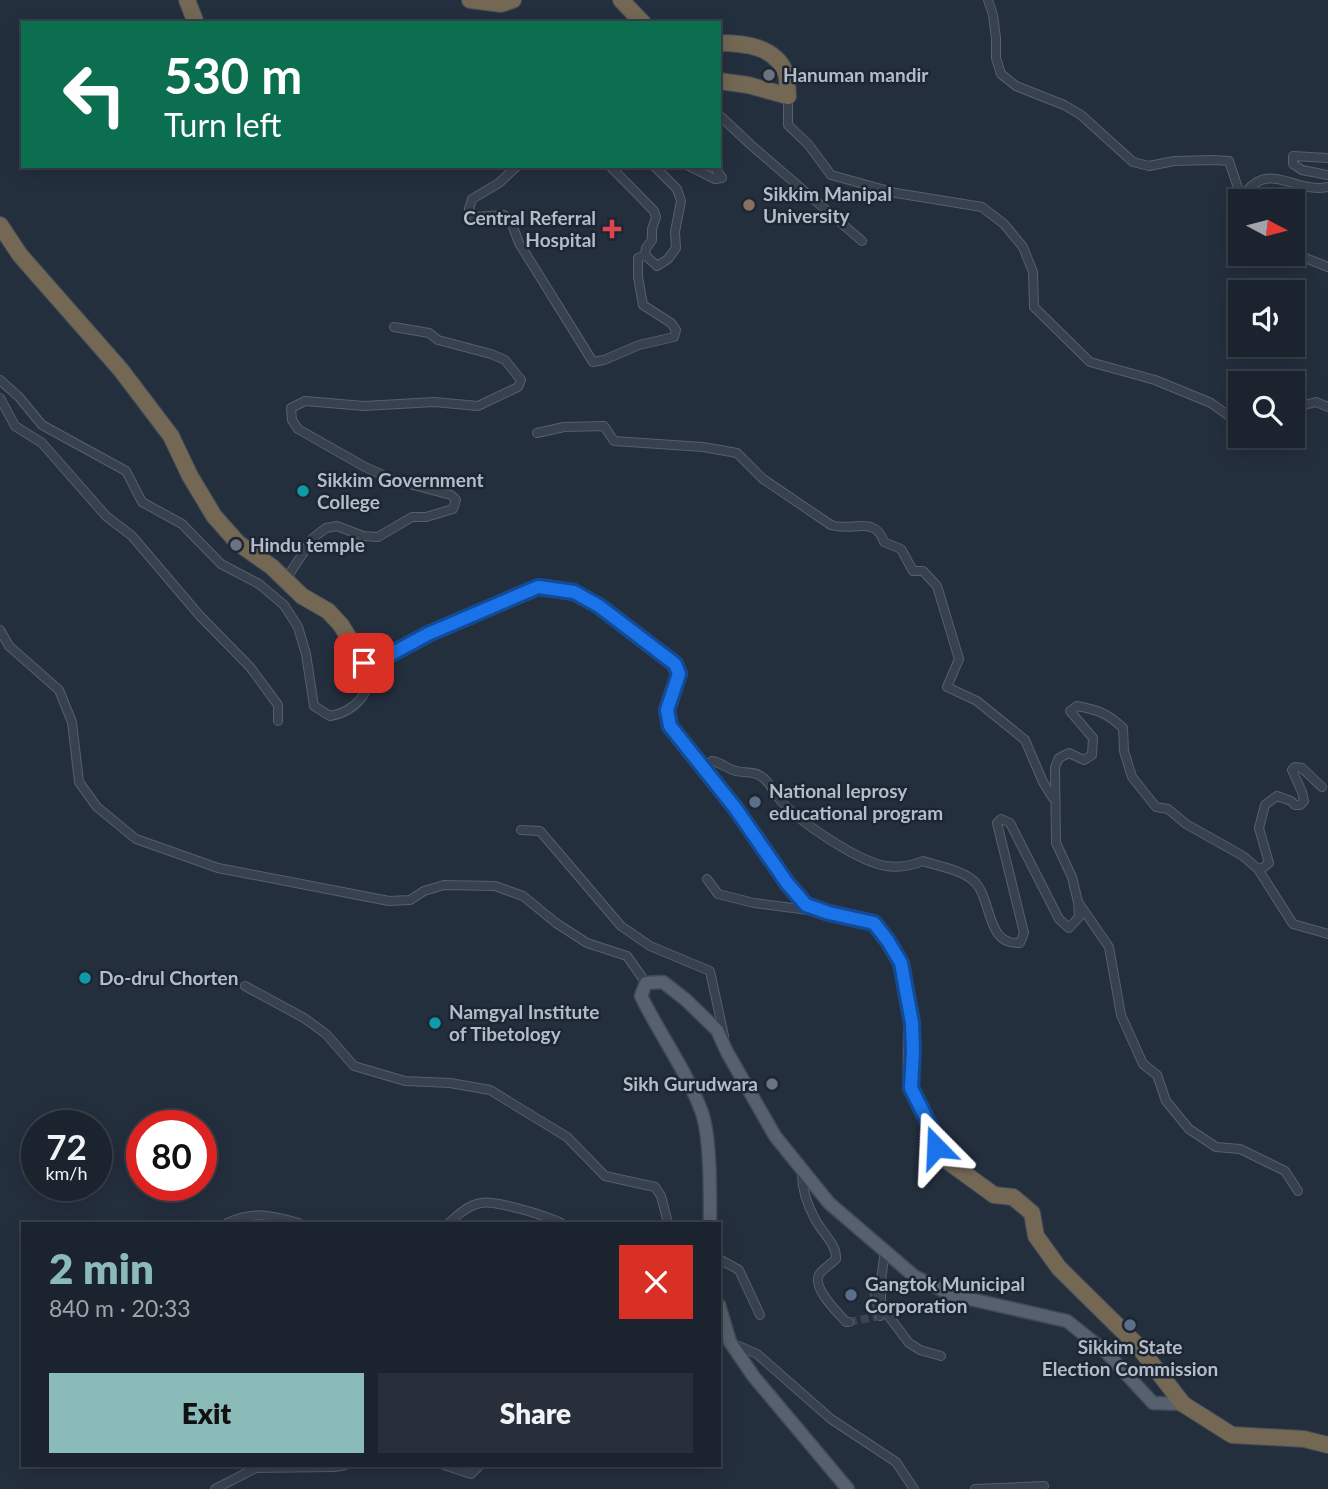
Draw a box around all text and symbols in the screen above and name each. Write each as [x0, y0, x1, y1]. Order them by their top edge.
text: 530 m [164, 46, 302, 104]
icon: left [49, 49, 140, 140]
place label: Hanuman mandir [783, 63, 929, 86]
marker: Hanuman mandir [761, 67, 777, 83]
text: Turn left [164, 105, 281, 144]
place label: Sikkim Manipal University [763, 182, 892, 227]
north arrow [1228, 189, 1306, 266]
map controls [1228, 189, 1305, 448]
marker: Sikkim Manipal University [741, 197, 757, 213]
place label: Central Referral Hospital [463, 206, 596, 251]
marker: Central Referral Hospital [602, 219, 622, 239]
button: sound [1228, 280, 1305, 357]
button: search [1228, 371, 1305, 448]
place label: Sikkim Government College [317, 468, 484, 513]
marker: Sikkim Government College [295, 483, 311, 499]
place label: Hindu temple [250, 533, 365, 556]
marker: Hindu temple [228, 537, 244, 553]
pin [334, 633, 394, 693]
icon: arrive [345, 644, 383, 682]
place label: National leprosy educational program [769, 779, 943, 824]
marker: National leprosy educational program [747, 794, 763, 810]
place label: Do-drul Chorten [99, 966, 238, 989]
marker: Do-drul Chorten [77, 970, 93, 986]
place label: Namgyal Institute of Tibetology [449, 1000, 599, 1045]
marker: Namgyal Institute of Tibetology [427, 1015, 443, 1031]
place label: Sikh Gurudwara [623, 1072, 758, 1095]
marker: Sikh Gurudwara [764, 1076, 780, 1092]
speed limit sign: 80 [126, 1110, 217, 1201]
position arrow [899, 1110, 973, 1184]
text: 72 [46, 1125, 87, 1167]
text: km/h [45, 1162, 88, 1184]
text: 2 min [49, 1243, 154, 1293]
button: close [619, 1245, 693, 1319]
place label: Gangtok Municipal Corporation [865, 1272, 1025, 1317]
marker: Gangtok Municipal Corporation [843, 1287, 859, 1303]
text: 840 m · 20:33 [49, 1294, 191, 1322]
marker: Sikkim State Election Commission [1122, 1317, 1138, 1333]
place label: Sikkim State Election Commission [1042, 1335, 1218, 1380]
button: Exit [49, 1373, 364, 1453]
button: Share [378, 1373, 693, 1453]

